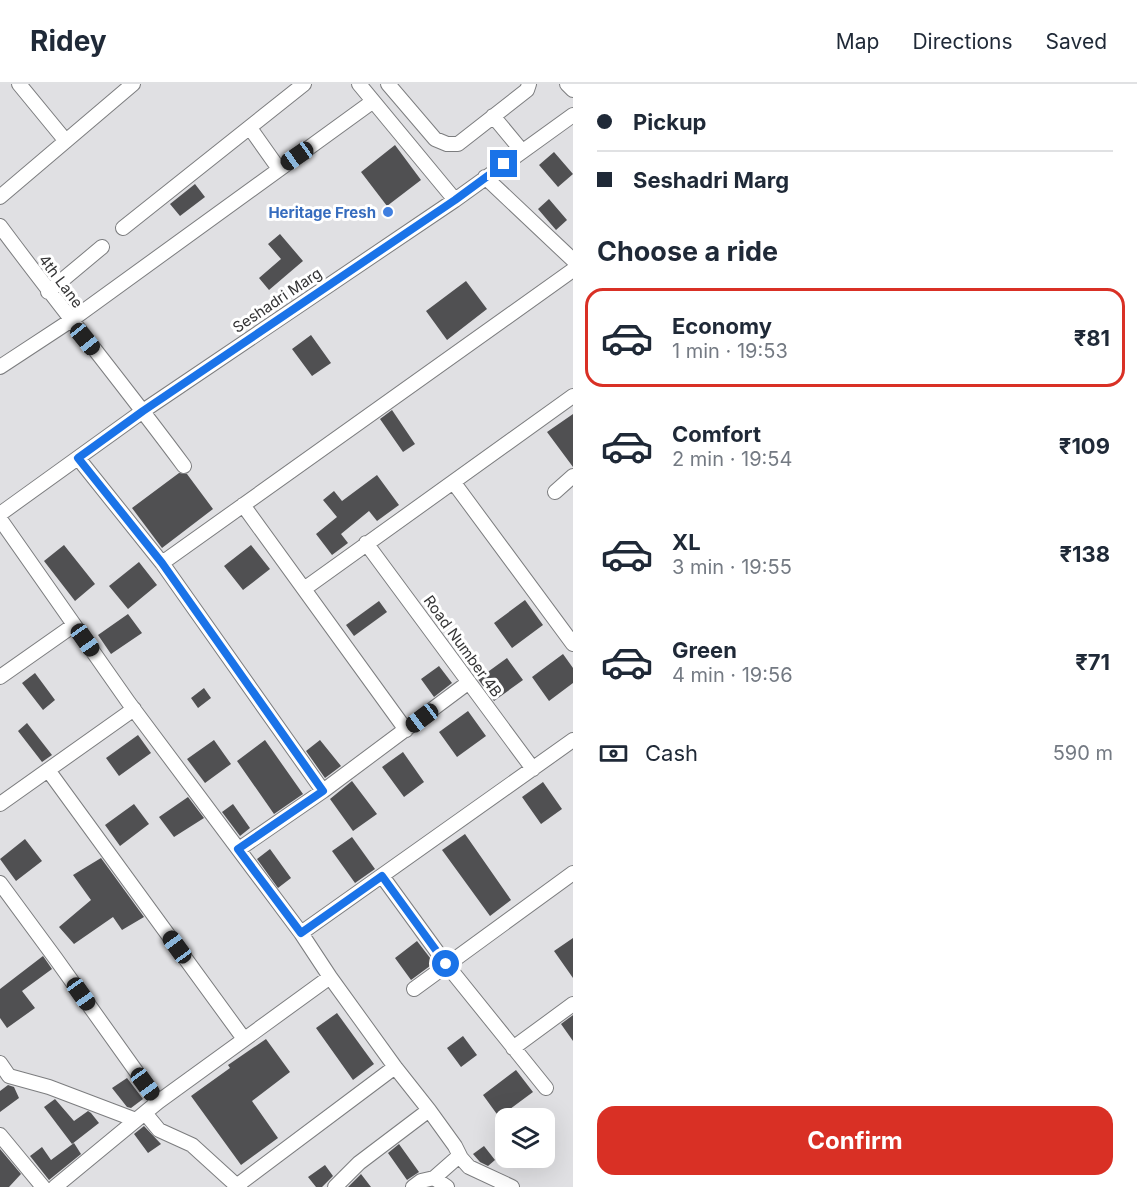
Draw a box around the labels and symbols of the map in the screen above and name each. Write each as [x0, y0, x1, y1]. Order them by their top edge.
car [277, 138, 317, 174]
route end [490, 150, 517, 177]
place label: Heritage Fresh [268, 203, 376, 222]
marker: Heritage Fresh [381, 205, 395, 219]
street label: 4th Lane [35, 250, 87, 312]
street label: Seshadri Marg [229, 263, 325, 337]
car [67, 319, 103, 359]
street label: Road Number 4B [420, 591, 506, 701]
car [67, 620, 103, 660]
car [402, 700, 442, 736]
car [159, 927, 195, 967]
route start [432, 950, 459, 977]
car [63, 974, 99, 1014]
car [127, 1064, 163, 1104]

